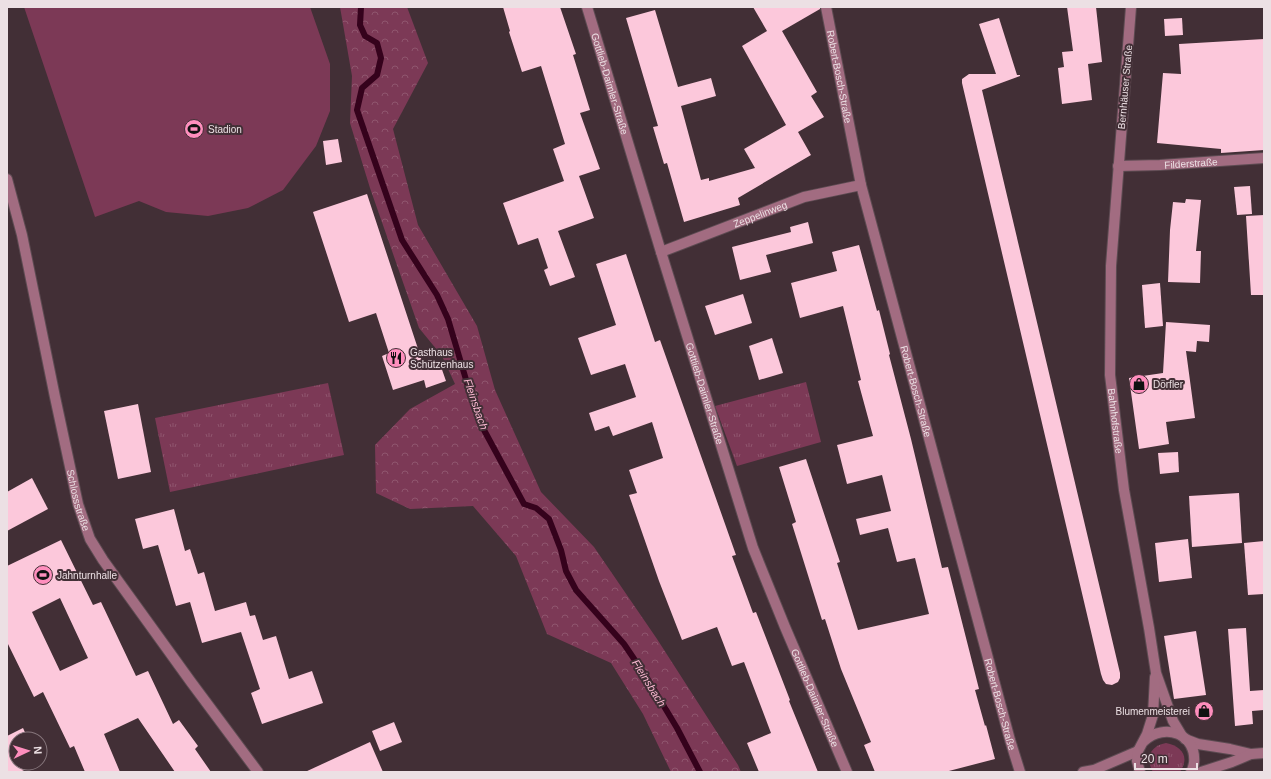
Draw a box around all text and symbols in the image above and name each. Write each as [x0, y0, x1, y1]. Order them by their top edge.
street label: Robert-Bosch-Straße [825, 29, 854, 125]
street label: Gottlieb-Daimler-Straße [590, 31, 631, 136]
street label: Bernhäuser Straße [1116, 44, 1134, 130]
sports icon: Stadion [183, 118, 205, 140]
place label: Stadion [208, 124, 242, 135]
street label: Filderstraße [1164, 156, 1218, 170]
street label: Zeppelinweg [731, 199, 788, 229]
street label: Gottlieb-Daimler-Straße [684, 341, 726, 446]
street label: Robert-Bosch-Straße [899, 344, 934, 439]
restaurant icon: Gasthaus Schützenhaus [385, 347, 407, 369]
place label: Gasthaus Schützenhaus [410, 347, 473, 370]
shop icon: Dörfler [1128, 373, 1150, 395]
water label: Fleinsbach [462, 377, 490, 431]
place label: Dörfler [1153, 379, 1184, 390]
street label: Bahnhofstraße [1106, 388, 1125, 455]
street label: Schlossstraße [65, 468, 92, 533]
sports icon: Jahnturnhalle [32, 564, 54, 586]
place label: Jahnturnhalle [57, 570, 117, 581]
street label: Gottlieb-Daimler-Straße [789, 647, 841, 749]
water label: Fleinsbach [630, 657, 668, 709]
street label: Robert-Bosch-Straße [983, 657, 1018, 752]
shop icon: Blumenmeisterei [1193, 700, 1215, 722]
place label: Blumenmeisterei [1116, 706, 1190, 717]
north arrow [8, 731, 48, 771]
scale bar [1135, 745, 1197, 771]
text: N [32, 746, 44, 755]
text: 20 m [1141, 752, 1168, 766]

